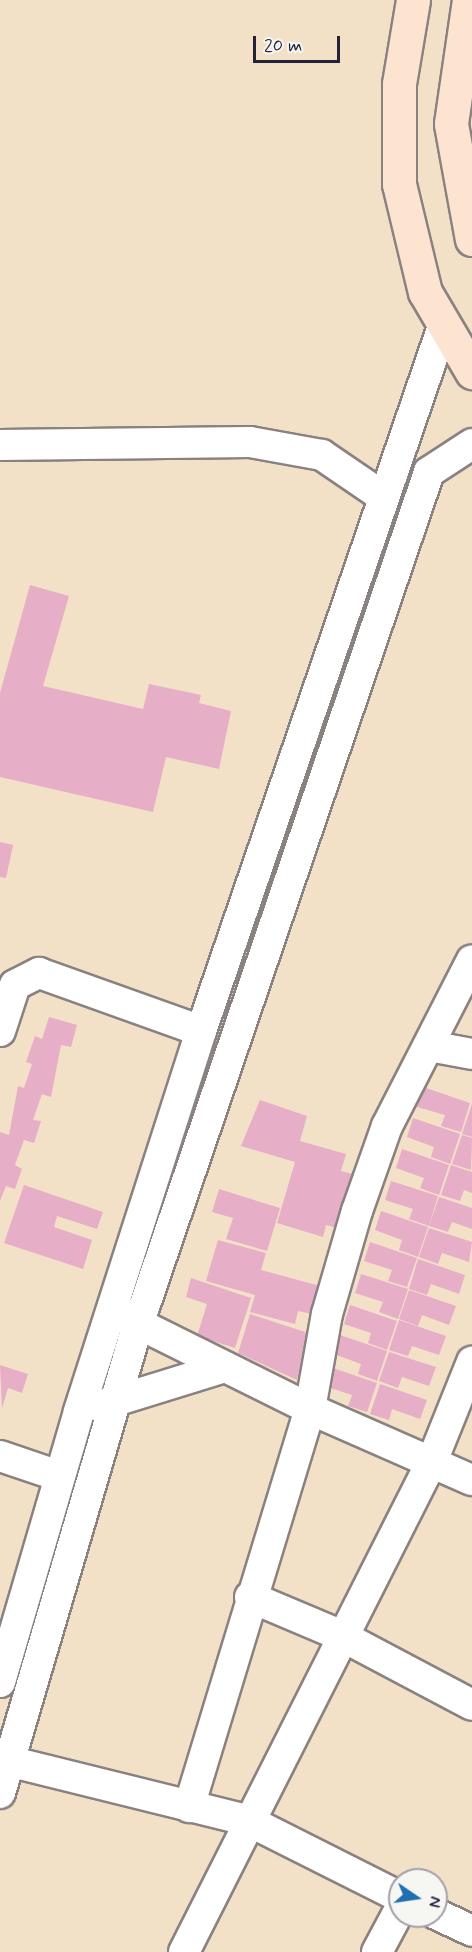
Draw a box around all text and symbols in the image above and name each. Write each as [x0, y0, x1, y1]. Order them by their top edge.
scale bar [256, 24, 343, 62]
text: 20 m [264, 34, 302, 58]
north arrow [388, 1868, 448, 1928]
text: N [423, 1894, 446, 1909]

